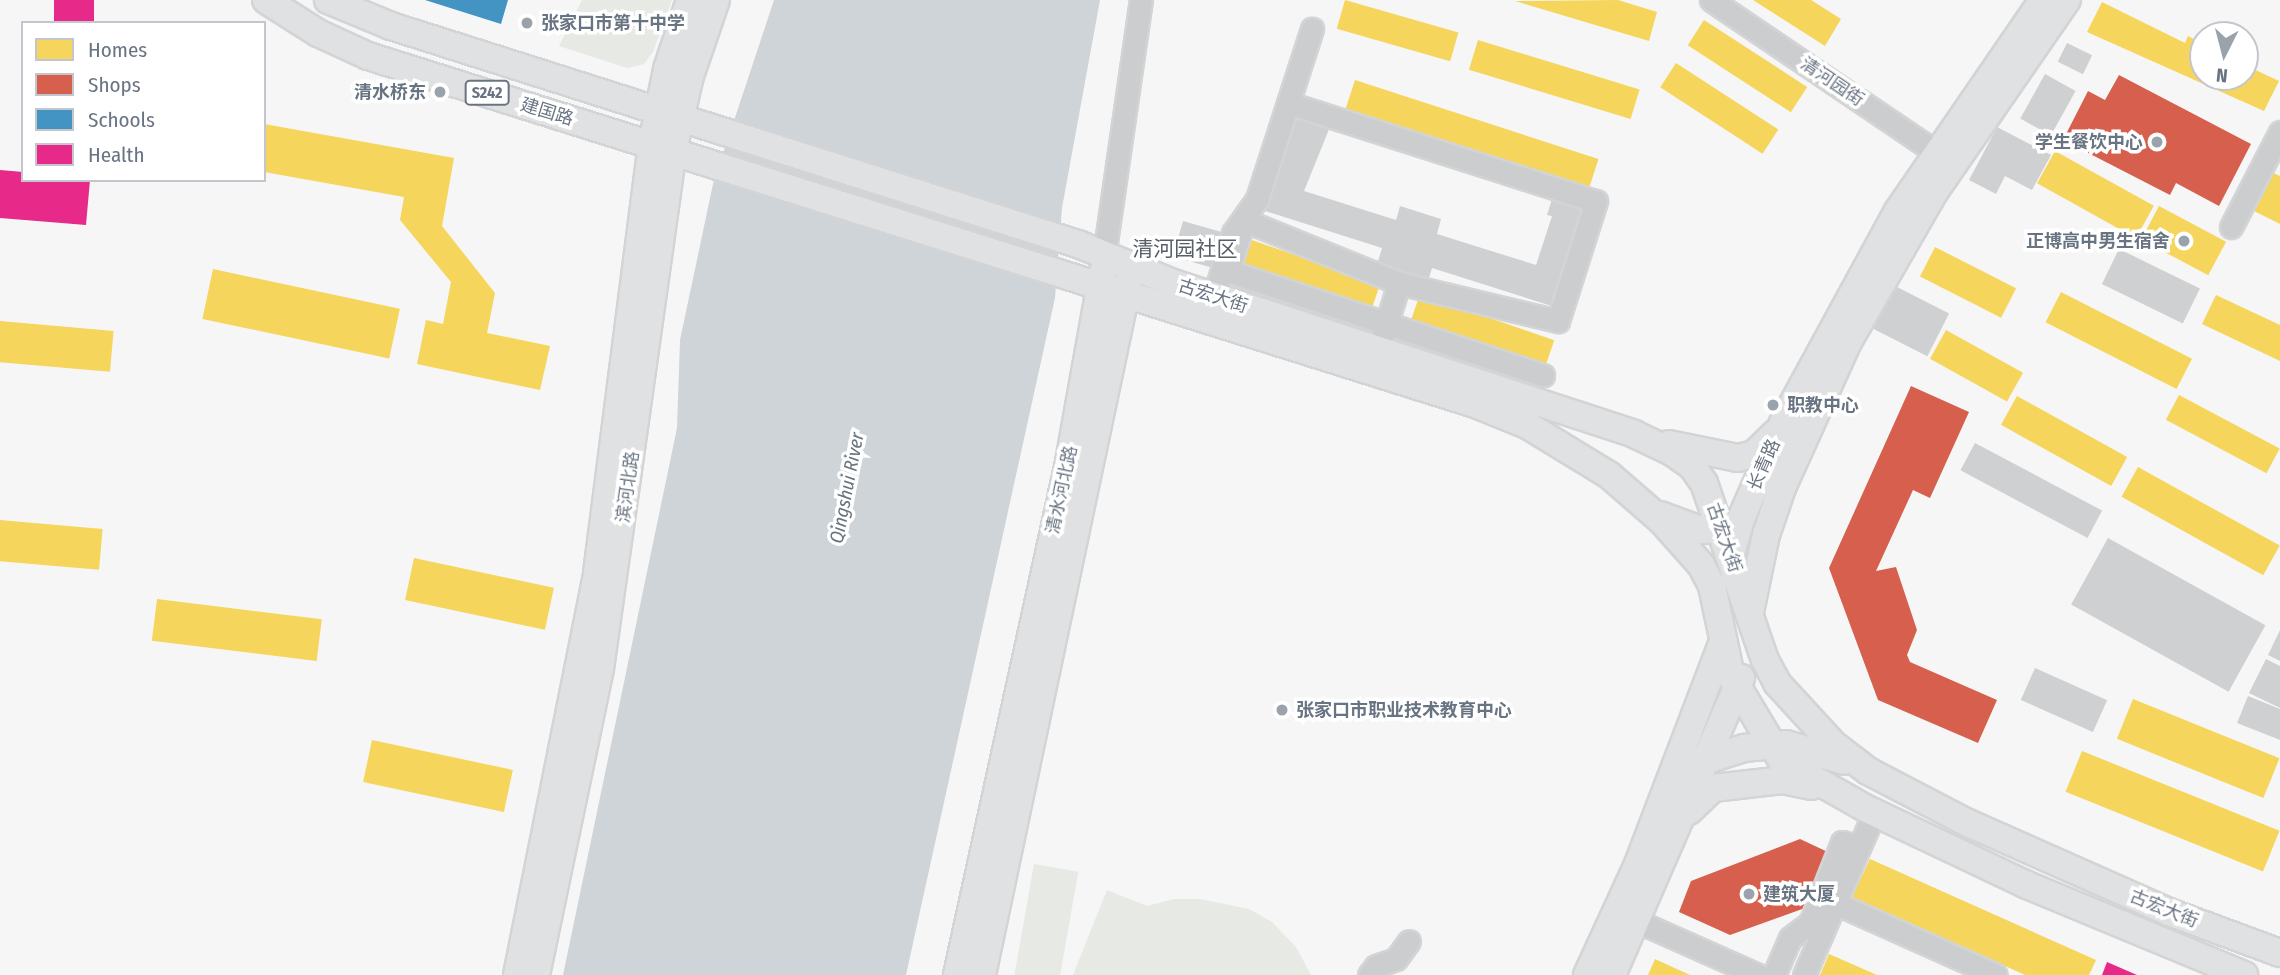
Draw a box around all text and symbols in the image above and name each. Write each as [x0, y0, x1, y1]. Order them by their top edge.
place label: 张家口市第十中学 [541, 12, 685, 34]
marker: 张家口市第十中学 [519, 15, 535, 31]
legend [21, 21, 266, 182]
north arrow [2189, 21, 2259, 91]
text: Homes [88, 37, 147, 63]
street label: 清河园街 [1796, 53, 1868, 111]
text: N [2215, 63, 2229, 87]
text: Shops [88, 72, 141, 98]
road number: S242 [464, 80, 510, 106]
place label: 清水桥东 [354, 81, 426, 103]
marker: 清水桥东 [432, 84, 448, 100]
street label: 建国路 [518, 94, 576, 130]
text: Schools [88, 107, 155, 133]
place label: 学生餐饮中心 [2035, 131, 2143, 153]
marker: 学生餐饮中心 [2149, 134, 2165, 150]
text: Health [88, 142, 144, 168]
place label: 正博高中男生宿舍 [2026, 230, 2170, 252]
marker: 正博高中男生宿舍 [2176, 233, 2192, 249]
district label: 清河园社区 [1133, 236, 1237, 262]
street label: 古宏大街 [1175, 275, 1251, 317]
place label: 职教中心 [1787, 394, 1859, 416]
marker: 职教中心 [1765, 397, 1781, 413]
water label: Qingshui River [825, 431, 869, 545]
street label: 长青路 [1743, 436, 1785, 494]
street label: 清水河北路 [1042, 444, 1082, 536]
street label: 滨河北路 [612, 450, 644, 524]
street label: 古宏大街 [1702, 500, 1746, 576]
place label: 张家口市职业技术教育中心 [1296, 699, 1512, 721]
marker: 张家口市职业技术教育中心 [1274, 702, 1290, 718]
place label: 建筑大厦 [1763, 883, 1835, 905]
marker: 建筑大厦 [1741, 886, 1757, 902]
street label: 古宏大街 [2127, 886, 2201, 932]

